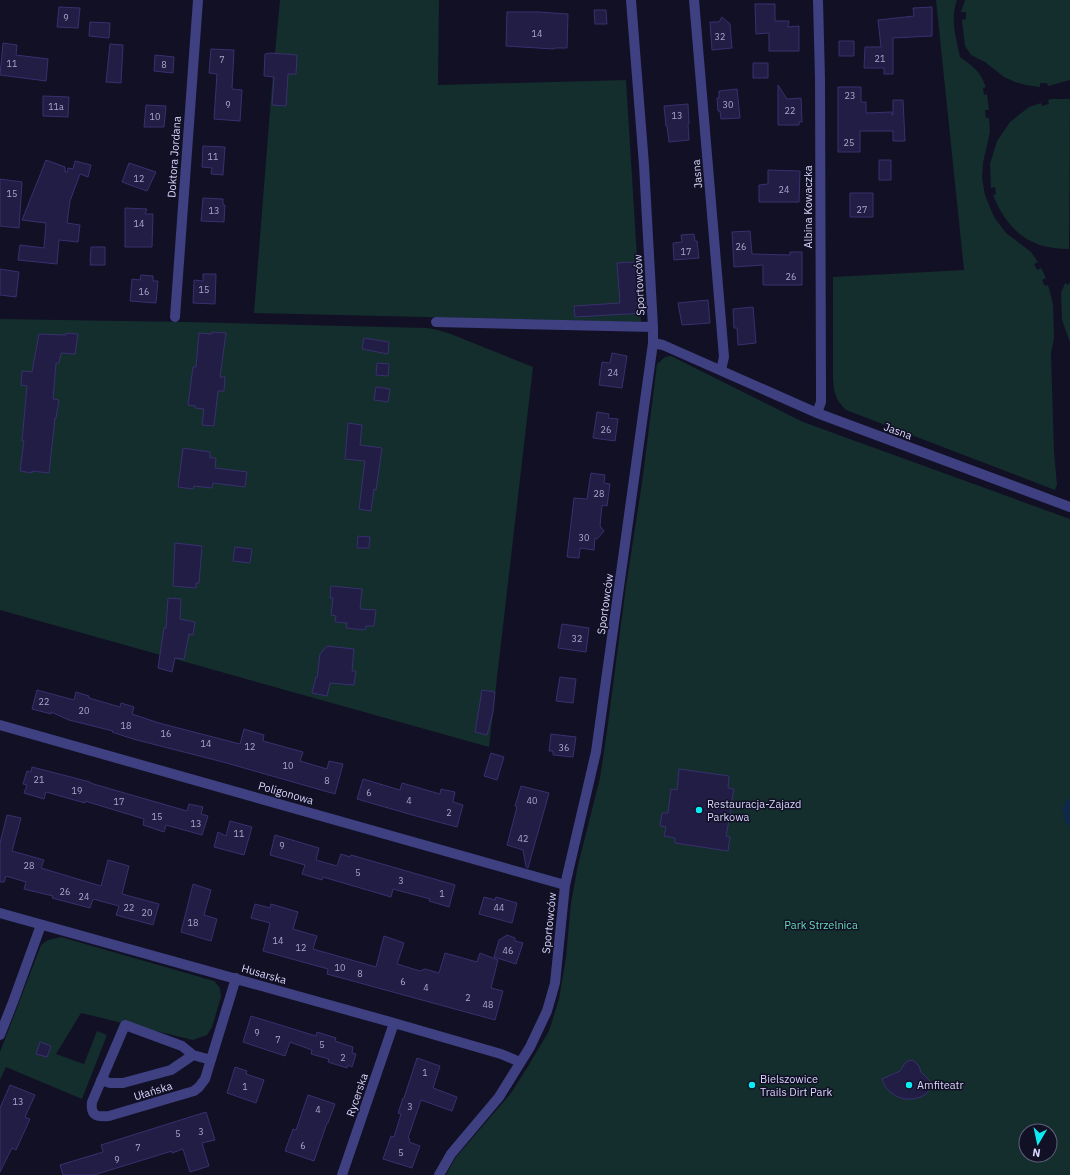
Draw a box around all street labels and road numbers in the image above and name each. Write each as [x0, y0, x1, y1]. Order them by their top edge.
street label: Doktora Jordana [164, 116, 184, 198]
street label: Jasna [689, 159, 705, 189]
street label: Albina Kowaczka [801, 165, 815, 249]
street label: Sportowców [630, 253, 648, 316]
street label: Jasna [882, 419, 914, 443]
street label: Sportowców [594, 572, 616, 635]
street label: Poligonowa [257, 778, 315, 808]
street label: Sportowców [539, 891, 559, 954]
street label: Husarska [240, 961, 288, 987]
street label: Rycerska [343, 1071, 371, 1119]
street label: Ułańska [132, 1078, 174, 1103]

